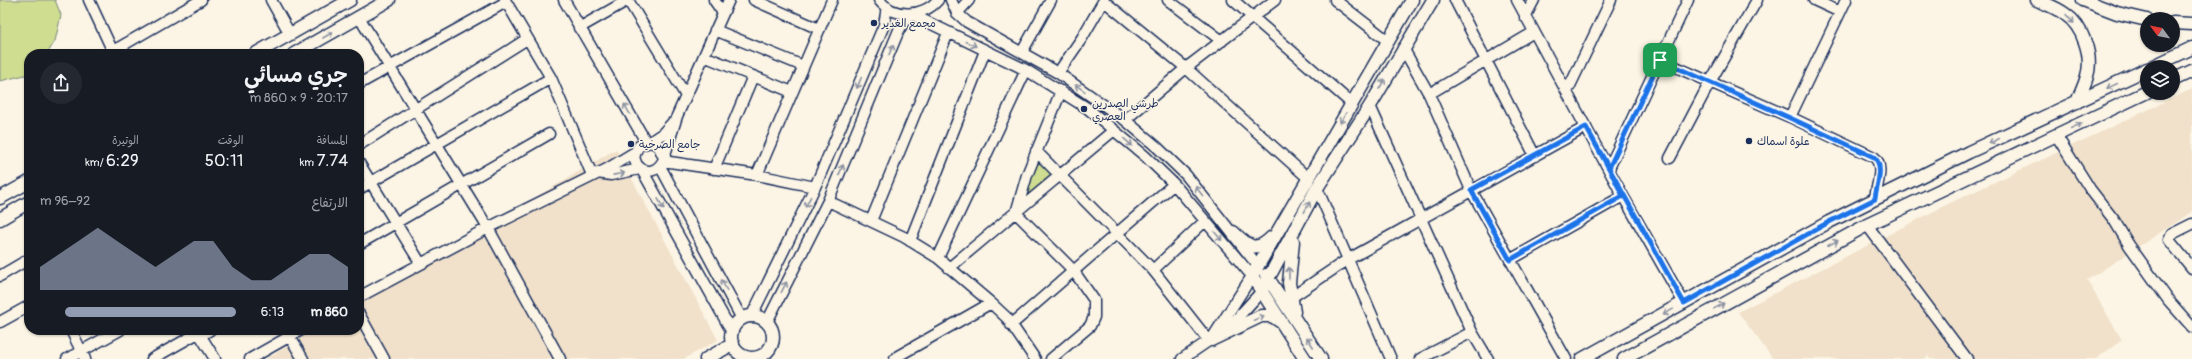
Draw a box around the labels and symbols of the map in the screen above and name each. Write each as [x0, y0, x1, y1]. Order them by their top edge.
north arrow [2140, 12, 2180, 52]
one-way arrow [2066, 14, 2075, 25]
place label: مجمع الغدير [881, 17, 936, 32]
marker: مجمع الغدير [869, 18, 879, 28]
one-way arrow [322, 30, 334, 38]
one-way arrow [964, 41, 976, 48]
pin [1643, 43, 1677, 77]
one-way arrow [887, 45, 895, 57]
one-way arrow [855, 77, 863, 89]
one-way arrow [1379, 78, 1387, 90]
one-way arrow [2106, 83, 2118, 90]
one-way arrow [1075, 84, 1086, 92]
place label: طرشي الصدرين العصري [1092, 97, 1159, 125]
one-way arrow [622, 103, 630, 115]
marker: طرشي الصدرين العصري [1079, 104, 1089, 114]
one-way arrow [1338, 112, 1346, 124]
one-way arrow [2070, 122, 2082, 129]
place label: علوة اسماك [1757, 135, 1810, 149]
marker: علوة اسماك [1744, 136, 1754, 146]
one-way arrow [1123, 137, 1133, 146]
place label: جامع الصرخية [639, 138, 700, 153]
one-way arrow [1988, 138, 2000, 145]
marker: جامع الصرخية [626, 139, 636, 149]
one-way arrow [837, 165, 845, 177]
one-way arrow [612, 169, 625, 177]
one-way arrow [1195, 186, 1204, 197]
one-way arrow [804, 196, 811, 208]
one-way arrow [658, 198, 666, 210]
one-way arrow [1304, 201, 1311, 213]
one-way arrow [1213, 230, 1222, 241]
one-way arrow [1827, 239, 1839, 247]
one-way arrow [1285, 267, 1293, 280]
one-way arrow [719, 279, 727, 291]
one-way arrow [781, 281, 788, 293]
one-way arrow [1713, 302, 1725, 310]
one-way arrow [1662, 309, 1674, 316]
one-way arrow [1253, 314, 1265, 321]
one-way arrow [1306, 337, 1314, 348]

